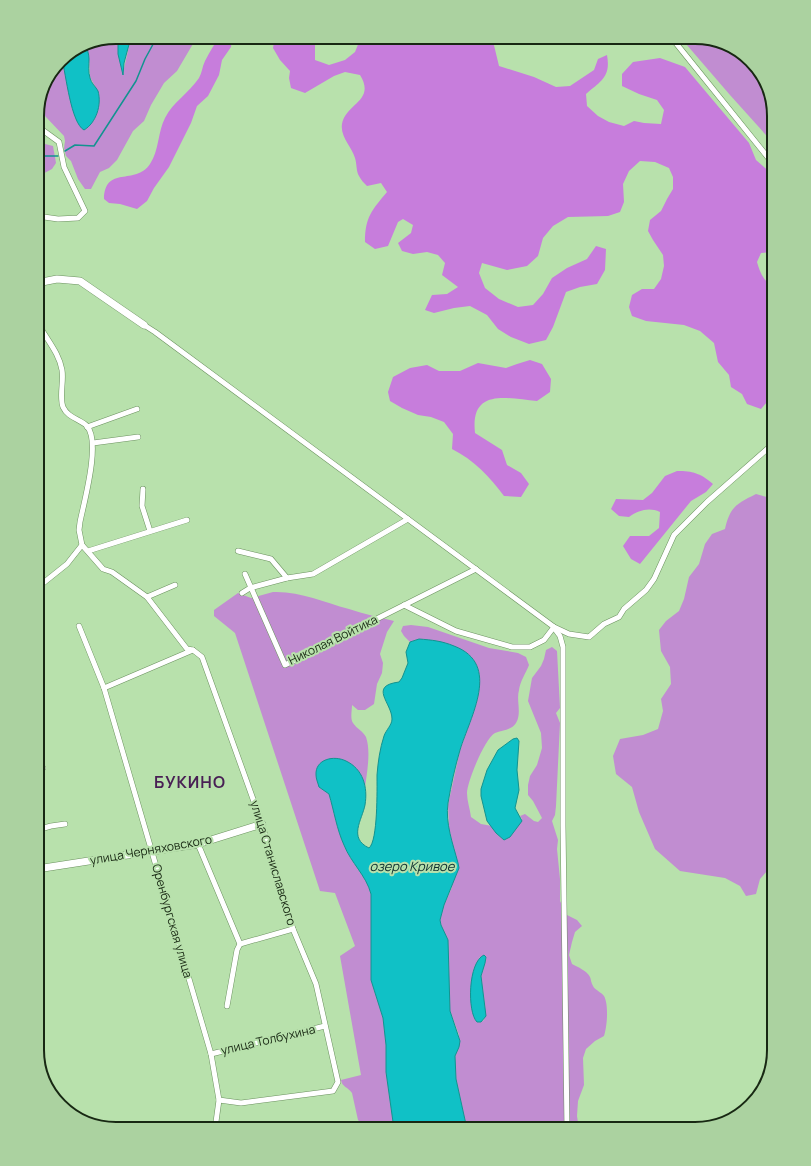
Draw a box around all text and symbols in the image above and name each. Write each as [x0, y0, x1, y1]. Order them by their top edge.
street label: Николая Войтика [285, 611, 380, 669]
district label: БУКИНО [154, 771, 226, 793]
street label: улица Станиславского [246, 798, 301, 927]
street label: улица Черняховского [89, 830, 213, 869]
water label: озеро Кривое [370, 857, 456, 875]
street label: Оренбургская улица [148, 862, 197, 980]
street label: улица Толбухина [219, 1020, 317, 1059]

